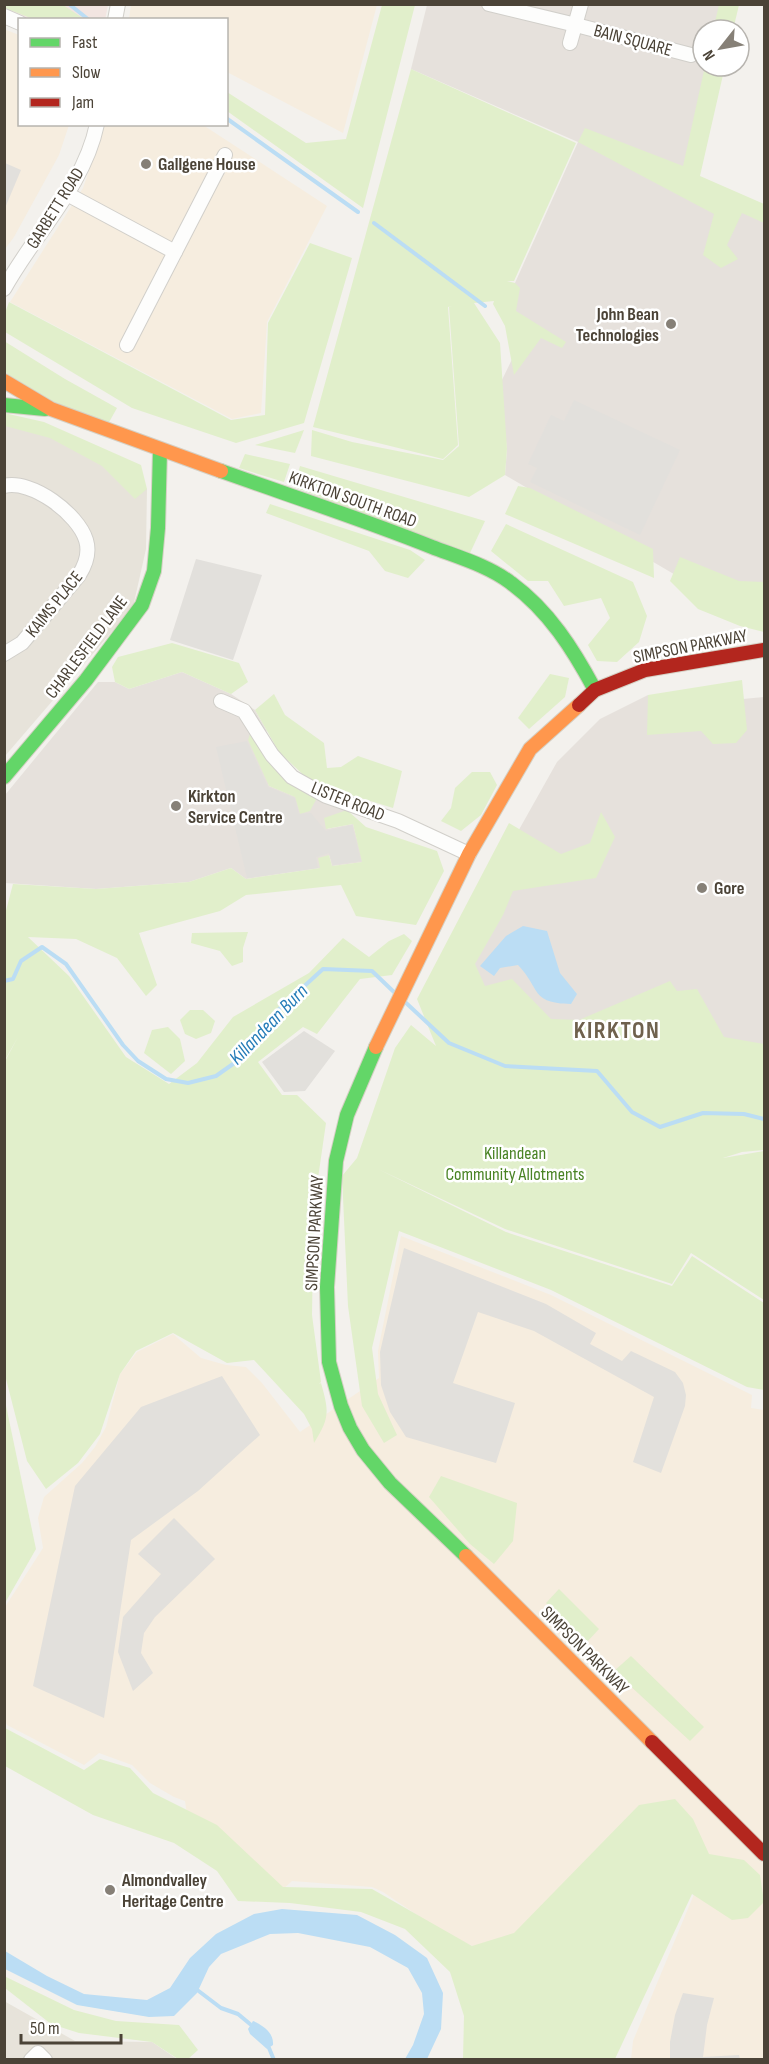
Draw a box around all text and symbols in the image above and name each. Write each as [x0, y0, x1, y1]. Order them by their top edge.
legend [18, 18, 228, 126]
north arrow [691, 18, 751, 78]
street label: BAIN SQUARE [591, 20, 674, 61]
text: Fast [72, 32, 98, 53]
text: N [699, 46, 720, 64]
text: Slow [72, 62, 101, 83]
text: Jam [71, 92, 94, 113]
place label: Gallgene House [158, 154, 256, 175]
marker: Gallgene House [139, 157, 153, 171]
street label: GARBETT ROAD [22, 164, 89, 253]
place label: John Bean Technologies [576, 304, 659, 346]
marker: John Bean Technologies [664, 317, 678, 331]
street label: KIRKTON SOUTH ROAD [286, 467, 420, 532]
street label: KAIMS PLACE [21, 567, 87, 642]
street label: CHARLESFIELD LANE [41, 592, 132, 703]
street label: SIMPSON PARKWAY [631, 625, 749, 668]
street label: LISTER ROAD [308, 777, 388, 826]
place label: Kirkton Service Centre [188, 786, 283, 828]
marker: Kirkton Service Centre [169, 799, 183, 813]
place label: Gore [714, 878, 744, 899]
marker: Gore [695, 881, 709, 895]
water label: Killandean Burn [224, 979, 313, 1070]
district label: KIRKTON [574, 1016, 660, 1045]
park label: Killandean Community Allotments [445, 1143, 585, 1185]
street label: SIMPSON PARKWAY [301, 1174, 328, 1291]
street label: SIMPSON PARKWAY [536, 1602, 633, 1699]
place label: Almondvalley Heritage Centre [121, 1870, 224, 1912]
marker: Almondvalley Heritage Centre [103, 1883, 117, 1897]
scale bar [21, 2007, 122, 2045]
text: 50 m [30, 2018, 60, 2039]

